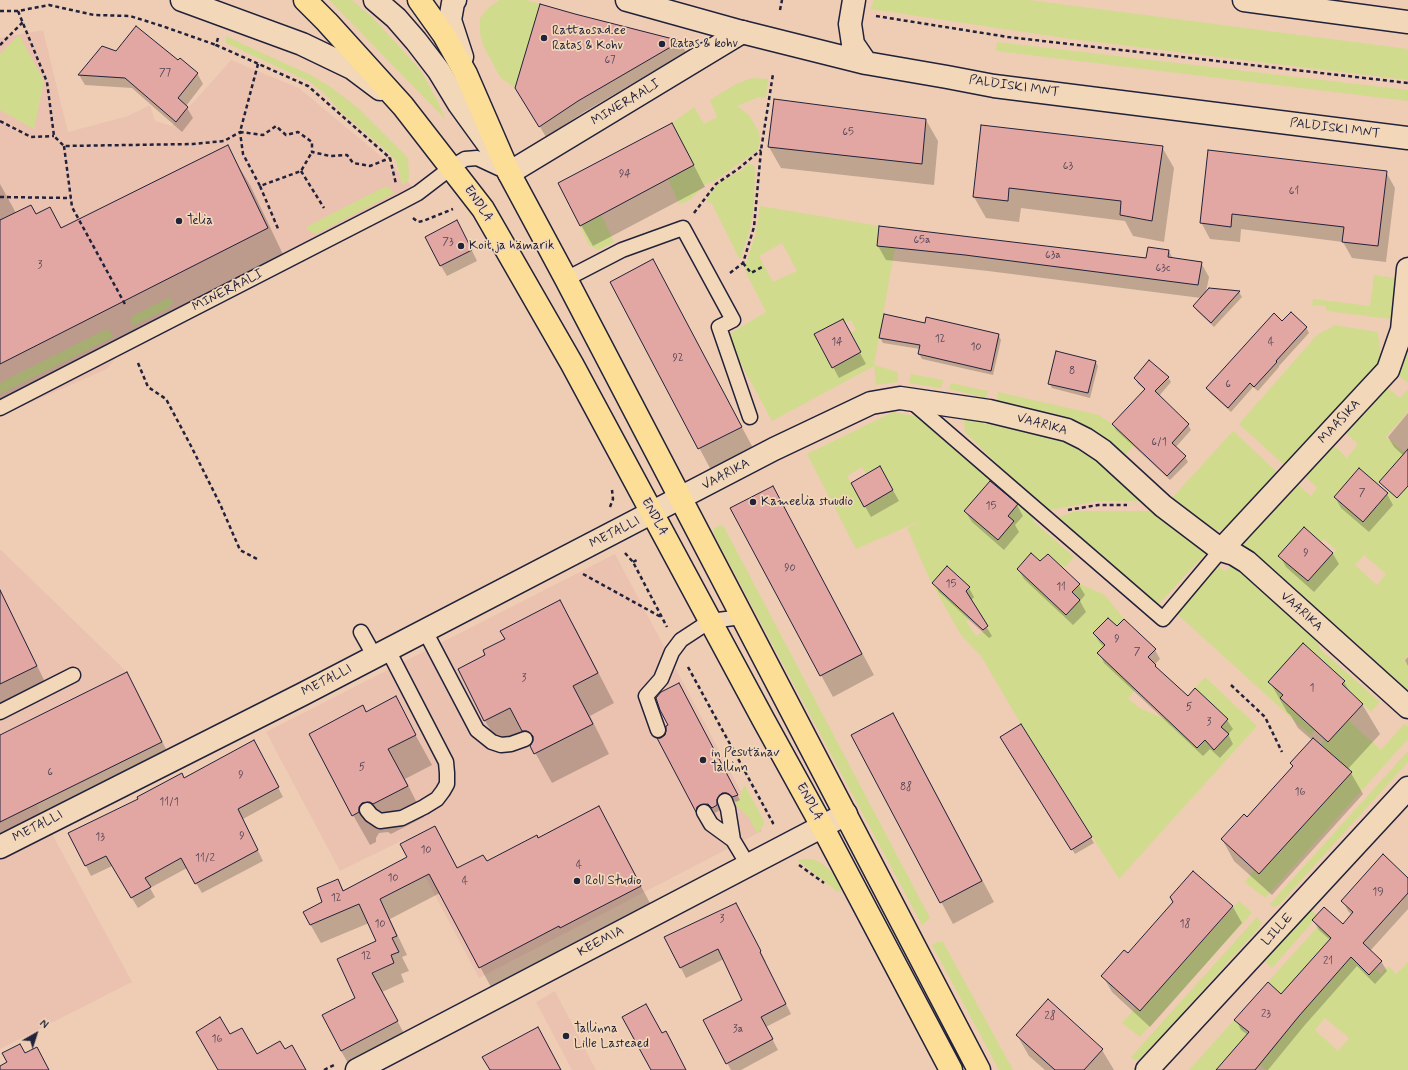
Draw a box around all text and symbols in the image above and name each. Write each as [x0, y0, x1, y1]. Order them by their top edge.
place label: Rattaosad.ee Ratas & Kohv [552, 23, 626, 54]
marker: Rattaosad.ee Ratas & Kohv [539, 33, 549, 43]
place label: Ratas & kohv [670, 36, 738, 52]
marker: Ratas & kohv [657, 39, 667, 49]
house number: 67 [604, 54, 616, 68]
house number: 77 [159, 67, 171, 81]
street label: PALDISKI MNT [968, 73, 1060, 101]
street label: MINERAALI [589, 76, 663, 130]
street label: PALDISKI MNT [1289, 116, 1381, 142]
house number: 65 [842, 126, 854, 140]
house number: 63 [1063, 160, 1073, 174]
house number: 94 [619, 168, 631, 182]
street label: ENDLA [460, 183, 496, 225]
house number: 61 [1289, 185, 1299, 199]
place label: Telia [187, 213, 213, 229]
marker: Telia [174, 216, 184, 226]
house number: 65a [913, 234, 931, 248]
house number: 73 [442, 236, 454, 250]
place label: Koit ja hämarik [469, 238, 554, 254]
marker: Koit ja hämarik [456, 241, 466, 251]
house number: 63a [1045, 249, 1061, 263]
house number: 3 [38, 259, 42, 273]
house number: 63c [1156, 262, 1170, 276]
street label: MINERAALI [190, 267, 266, 315]
house number: 12 [935, 333, 945, 347]
house number: 14 [831, 336, 843, 350]
house number: 4 [1268, 336, 1274, 350]
house number: 10 [970, 341, 982, 355]
house number: 92 [672, 352, 684, 366]
house number: 8 [1069, 365, 1075, 379]
house number: 6 [1225, 378, 1231, 392]
street label: MAASIKA [1316, 397, 1364, 447]
street label: VAARIKA [1015, 411, 1069, 439]
house number: 6/1 [1151, 436, 1167, 450]
street label: VAARIKA [699, 456, 753, 494]
house number: 7 [1359, 487, 1365, 501]
place label: Kameelia stuudio [761, 494, 853, 510]
street label: ENDLA [637, 495, 671, 539]
marker: Kameelia stuudio [748, 497, 758, 507]
house number: 15 [986, 500, 996, 514]
street label: METALLI [587, 514, 643, 552]
house number: 9 [1303, 547, 1309, 561]
house number: 90 [784, 562, 796, 576]
house number: 15 [946, 578, 956, 592]
house number: 11 [1056, 581, 1066, 595]
street label: VAARIKA [1277, 589, 1325, 635]
house number: 9 [1114, 633, 1120, 647]
house number: 7 [1134, 646, 1140, 660]
street label: METALLI [299, 662, 355, 700]
house number: 3 [522, 672, 526, 686]
house number: 1 [1310, 682, 1314, 696]
house number: 5 [1186, 701, 1192, 715]
house number: 3 [1207, 716, 1211, 730]
place label: in Pesutänav Tallinn [711, 745, 780, 776]
marker: in Pesutänav Tallinn [698, 755, 708, 765]
house number: 5 [359, 761, 365, 775]
house number: 6 [47, 766, 53, 780]
house number: 9 [238, 769, 244, 783]
street label: ENDLA [792, 780, 826, 824]
house number: 88 [900, 781, 912, 795]
house number: 16 [1295, 786, 1305, 800]
house number: 11/1 [159, 796, 179, 810]
street label: METALLI [10, 808, 66, 846]
house number: 9 [239, 830, 245, 844]
house number: 13 [95, 831, 105, 845]
house number: 10 [420, 844, 432, 858]
house number: 11/2 [195, 852, 215, 866]
house number: 4 [576, 859, 582, 873]
house number: 10 [387, 872, 399, 886]
place label: Roll Studio [585, 873, 641, 889]
house number: 4 [462, 875, 468, 889]
marker: Roll Studio [572, 876, 582, 886]
house number: 19 [1372, 886, 1384, 900]
house number: 12 [331, 892, 341, 906]
street label: LILLE [1259, 911, 1297, 949]
house number: 3 [720, 913, 724, 927]
house number: 10 [374, 918, 386, 932]
house number: 18 [1180, 918, 1190, 932]
street label: KEEMIA [575, 923, 627, 961]
house number: 12 [361, 950, 371, 964]
house number: 21 [1323, 955, 1333, 969]
house number: 23 [1261, 1008, 1271, 1022]
house number: 28 [1044, 1010, 1056, 1024]
north arrow [16, 1014, 56, 1054]
text: N [36, 1017, 51, 1032]
place label: Tallinna Lille Lasteaed [574, 1021, 649, 1052]
house number: 3a [733, 1023, 743, 1037]
marker: Tallinna Lille Lasteaed [561, 1031, 571, 1041]
house number: 16 [212, 1033, 222, 1047]

